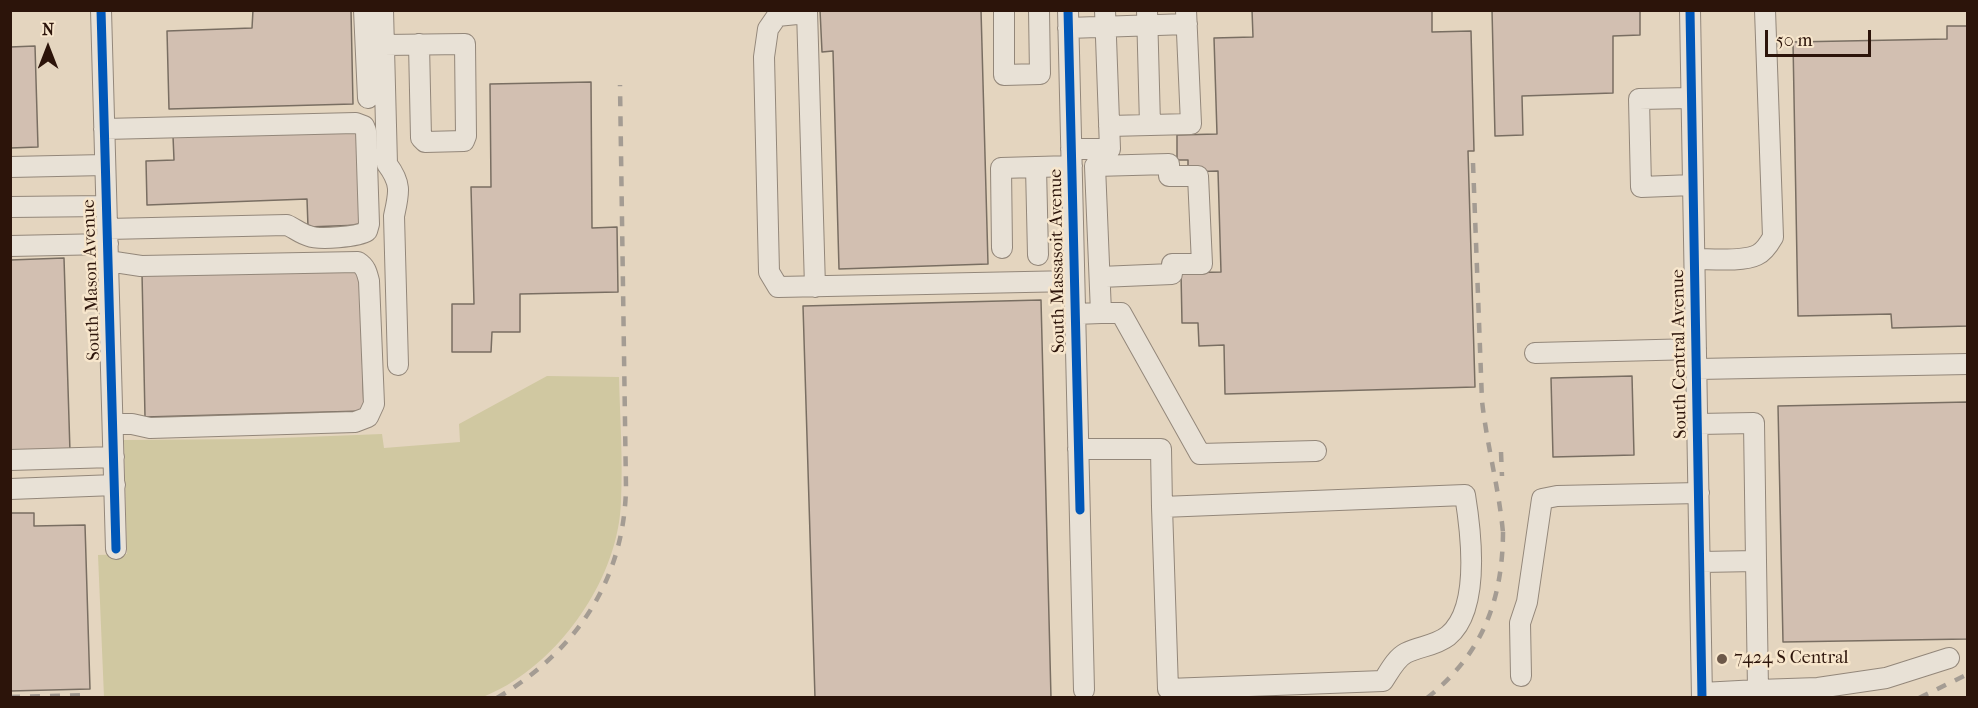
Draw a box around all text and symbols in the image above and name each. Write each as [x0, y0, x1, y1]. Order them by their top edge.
north arrow [18, 18, 78, 78]
scale bar [1768, 18, 1874, 56]
text: N [42, 20, 54, 39]
text: 50 m [1776, 30, 1812, 51]
street label: South Massasoit Avenue [1046, 169, 1070, 353]
street label: South Mason Avenue [78, 199, 106, 361]
street label: South Central Avenue [1668, 269, 1692, 439]
place label: 7424 S Central [1734, 648, 1848, 670]
marker: 7424 S Central [1715, 652, 1729, 666]

